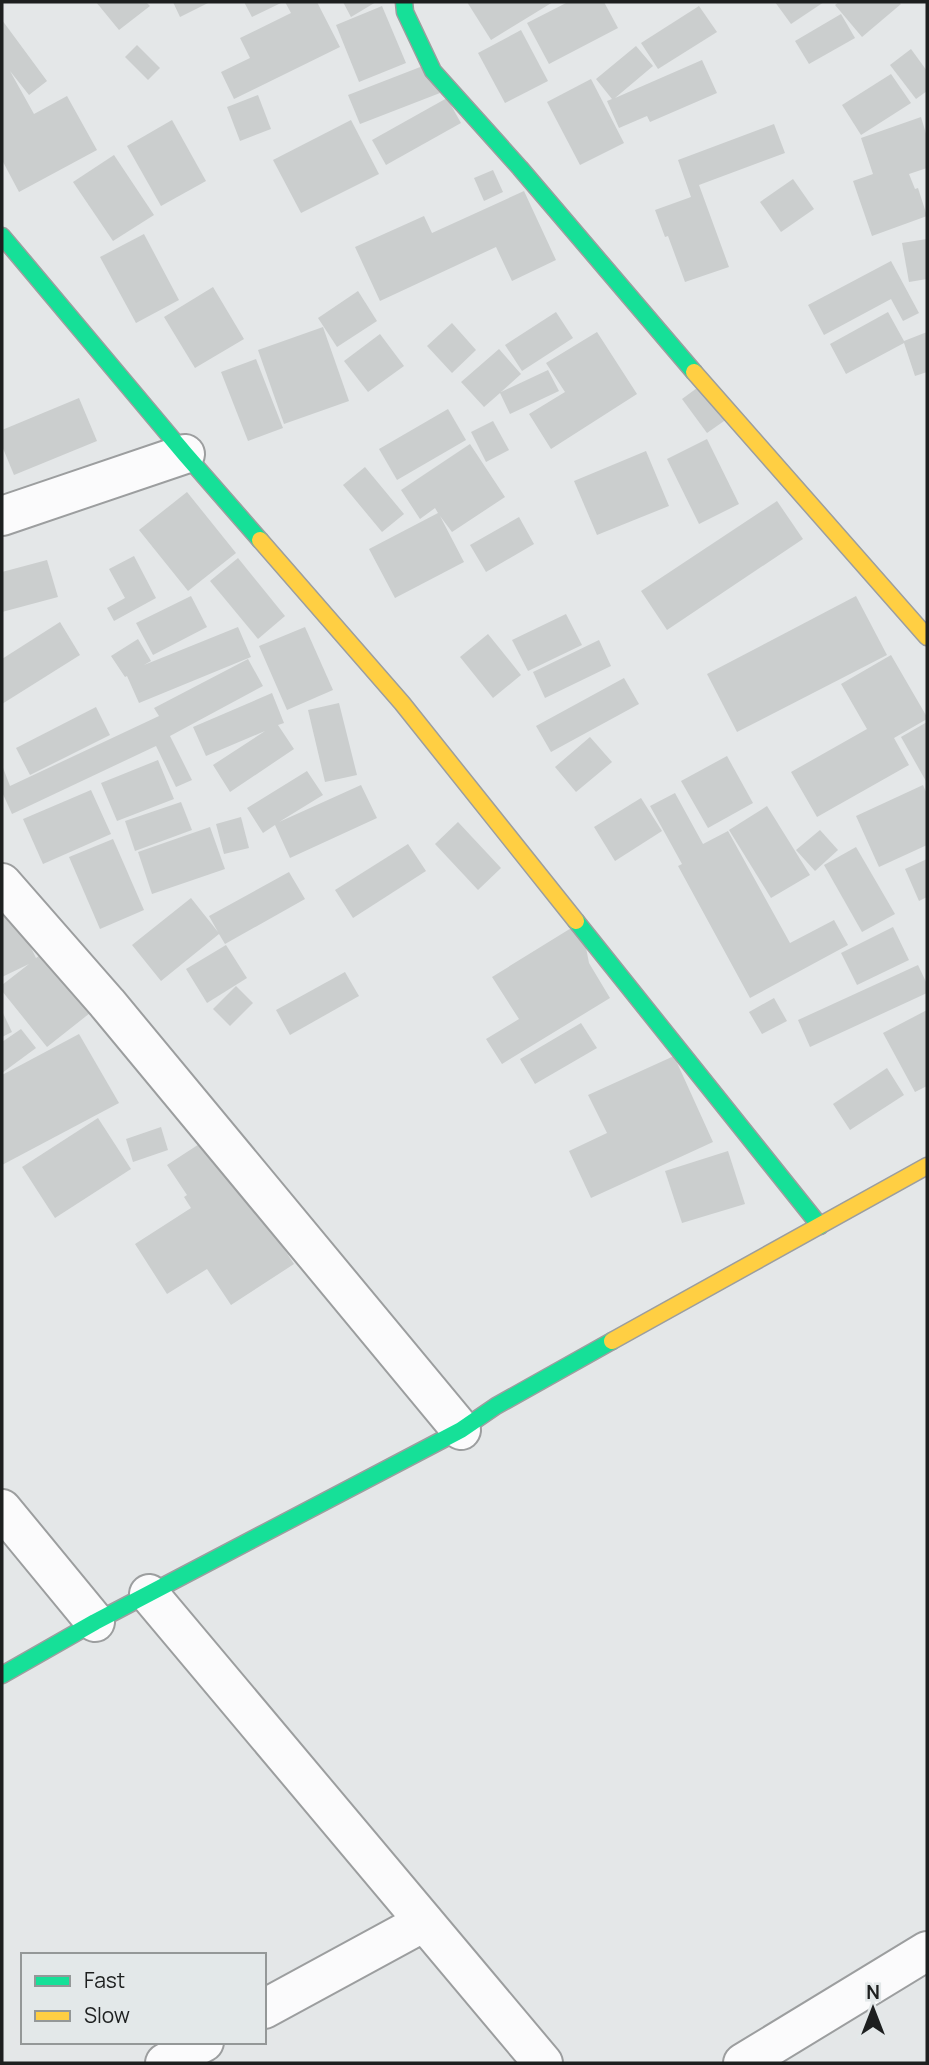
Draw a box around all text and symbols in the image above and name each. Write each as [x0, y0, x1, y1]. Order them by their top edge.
legend [21, 1953, 266, 2044]
text: Fast [84, 1966, 125, 1994]
north arrow [838, 1974, 908, 2044]
text: N [866, 1979, 880, 2005]
text: Slow [84, 2001, 130, 2029]

